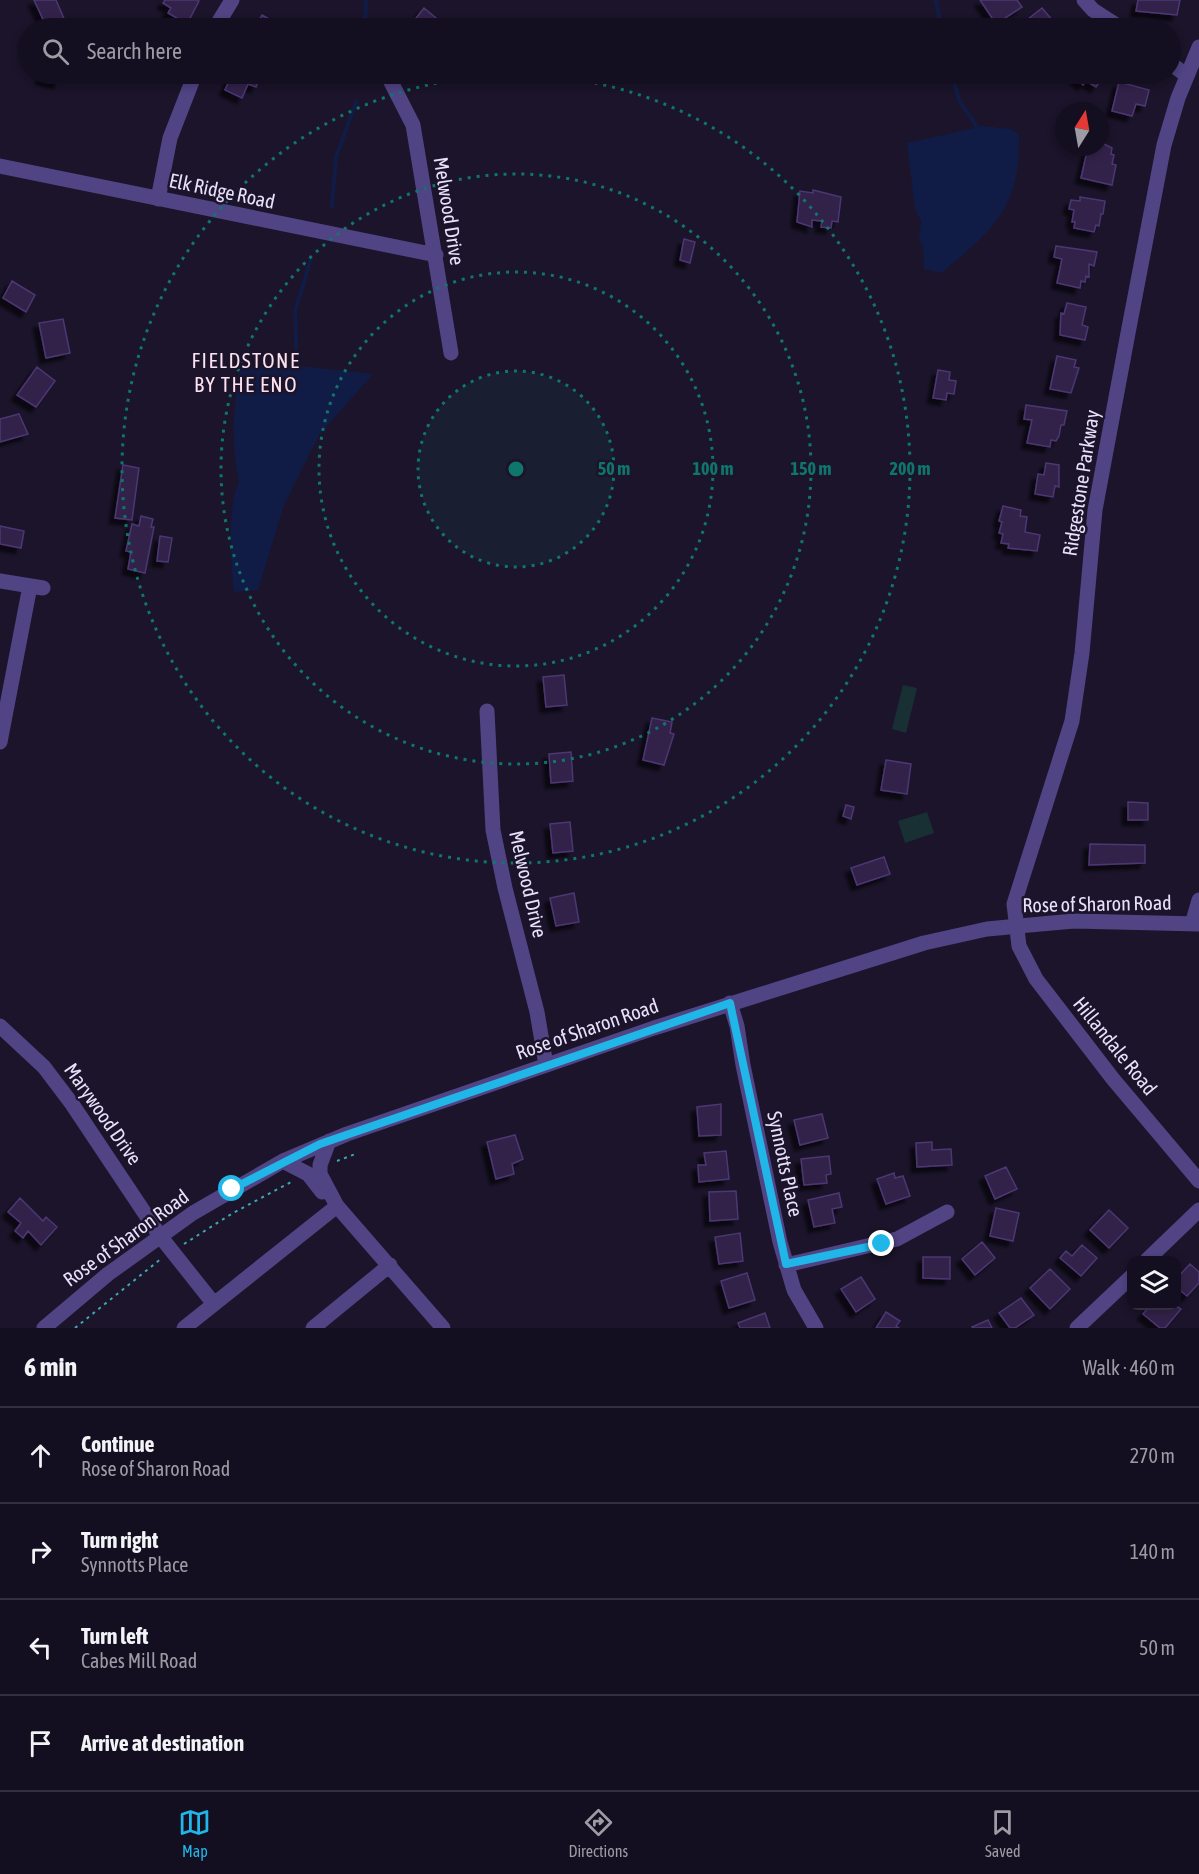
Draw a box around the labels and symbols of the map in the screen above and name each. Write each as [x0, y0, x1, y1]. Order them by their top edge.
north arrow [1055, 102, 1109, 156]
street label: Melwood Drive [430, 155, 469, 267]
street label: Elk Ridge Road [167, 168, 277, 213]
district label: FIELDSTONE BY THE ENO [192, 348, 300, 396]
street label: Ridgestone Parkway [1058, 408, 1103, 558]
text: 50 m [598, 458, 630, 479]
text: 100 m [693, 458, 733, 479]
text: 150 m [791, 458, 831, 479]
text: 200 m [890, 458, 930, 479]
centre of rings [506, 459, 526, 479]
street label: Melwood Drive [505, 828, 552, 940]
street label: Rose of Sharon Road [1022, 891, 1172, 916]
street label: Hillandale Road [1069, 992, 1162, 1099]
street label: Rose of Sharon Road [513, 993, 661, 1064]
street label: Marywood Drive [60, 1059, 147, 1169]
street label: Synnotts Place [763, 1109, 808, 1219]
route start [218, 1175, 244, 1201]
street label: Rose of Sharon Road [59, 1184, 193, 1291]
route end [868, 1230, 894, 1256]

